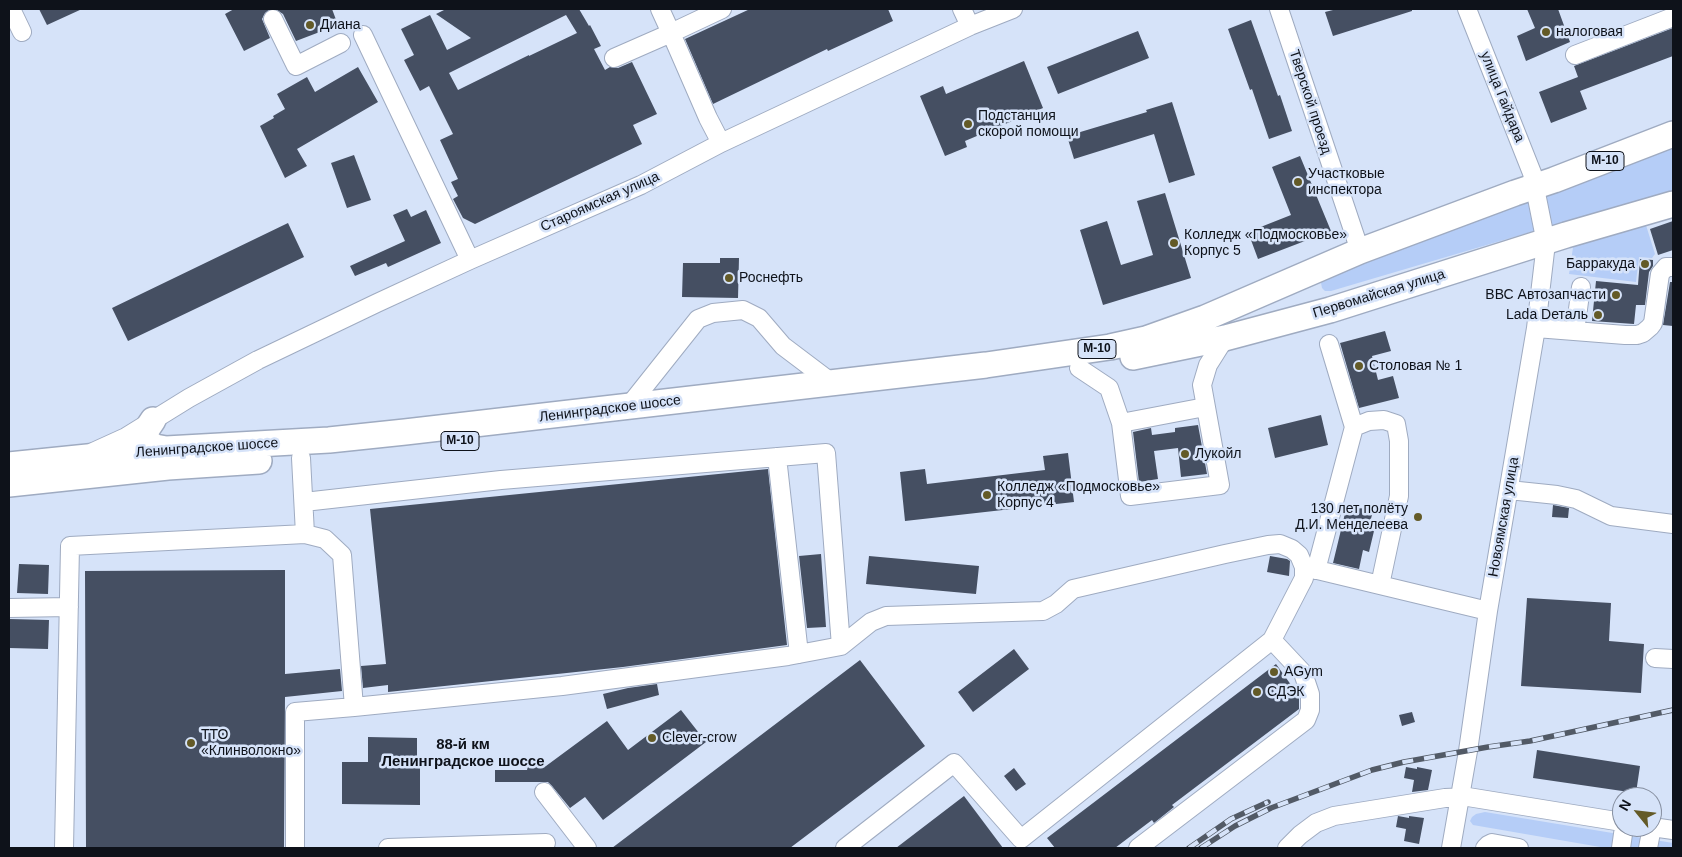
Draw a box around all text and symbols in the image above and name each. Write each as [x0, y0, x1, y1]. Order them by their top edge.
place label: Диана [320, 17, 361, 33]
marker: Диана [304, 19, 316, 31]
place label: налоговая [1556, 24, 1623, 40]
marker: налоговая [1540, 26, 1552, 38]
street label: Тверской проезд [1285, 48, 1335, 156]
street label: улица Гайдара [1476, 49, 1528, 145]
place label: Подстанция скорой помощи [978, 108, 1078, 140]
marker: Подстанция скорой помощи [962, 118, 974, 130]
road number: М-10 [1586, 152, 1624, 170]
place label: Участковые инспектора [1308, 166, 1385, 198]
street label: Староямская улица [538, 168, 662, 236]
marker: Участковые инспектора [1292, 176, 1304, 188]
place label: Колледж «Подмосковье» Корпус 5 [1184, 227, 1347, 260]
marker: Колледж «Подмосковье» Корпус 5 [1168, 237, 1180, 249]
place label: Барракуда [1566, 256, 1635, 272]
marker: Барракуда [1639, 258, 1651, 270]
street label: Первомайская улица [1311, 266, 1447, 322]
place label: Роснефть [739, 270, 803, 286]
marker: Роснефть [723, 272, 735, 284]
place label: ВВС Автозапчасти [1485, 287, 1606, 303]
marker: ВВС Автозапчасти [1610, 289, 1622, 301]
place label: Lada Dеталь [1506, 307, 1588, 323]
marker: Lada Dеталь [1592, 309, 1604, 321]
road number: М-10 [1078, 339, 1116, 358]
place label: Столовая № 1 [1369, 358, 1462, 374]
marker: Столовая № 1 [1353, 360, 1365, 372]
street label: Ленинградское шоссе [538, 392, 682, 426]
road number: М-10 [441, 432, 479, 451]
street label: Ленинградское шоссе [135, 435, 279, 461]
place label: Лукойл [1195, 446, 1241, 462]
marker: Лукойл [1179, 448, 1191, 460]
street label: Новоямская улица [1485, 456, 1523, 578]
place label: Колледж «Подмосковье» Корпус 4 [997, 479, 1160, 512]
marker: Колледж «Подмосковье» Корпус 4 [981, 489, 993, 501]
place label: 130 лет полёту Д.И. Менделеева [1295, 501, 1408, 534]
marker: 130 лет полёту Д.И. Менделеева [1412, 511, 1424, 523]
place label: AGym [1284, 664, 1323, 680]
marker: AGym [1268, 666, 1280, 678]
place label: СДЭК [1267, 684, 1305, 700]
marker: СДЭК [1251, 686, 1263, 698]
place label: ТТО «Клинволокно» [201, 727, 301, 760]
place label: Clever-crow [662, 730, 737, 746]
marker: Clever-crow [646, 732, 658, 744]
district label: 88-й км Ленинградское шоссе [381, 736, 545, 771]
marker: ТТО «Клинволокно» [185, 737, 197, 749]
north arrow [1612, 787, 1662, 837]
text: N [1615, 797, 1634, 814]

